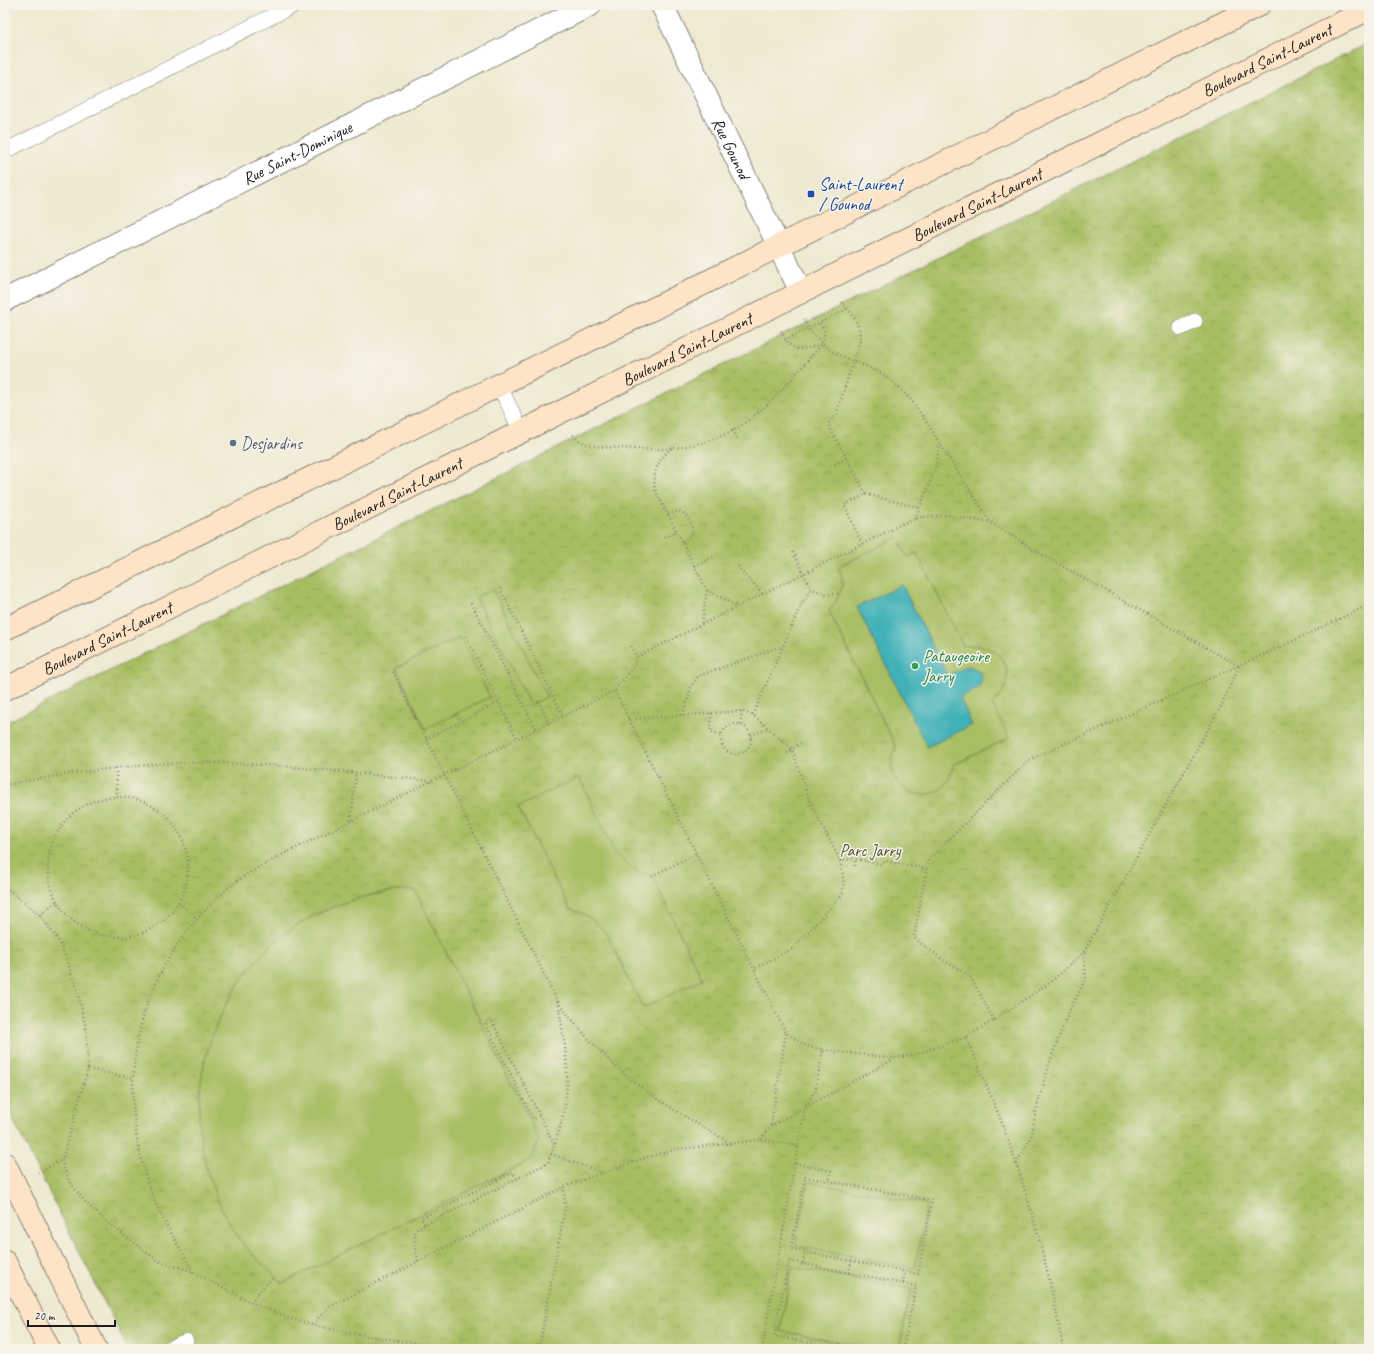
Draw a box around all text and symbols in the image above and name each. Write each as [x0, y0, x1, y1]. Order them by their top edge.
street label: Boulevard Saint-Laurent [1198, 18, 1338, 101]
street label: Rue Gounod [708, 114, 757, 185]
street label: Rue Saint-Dominique [239, 116, 356, 189]
street label: Boulevard Saint-Laurent [908, 162, 1048, 246]
place label: Saint-Laurent / Gounod [819, 174, 905, 215]
marker: Saint-Laurent / Gounod [806, 189, 816, 199]
street label: Boulevard Saint-Laurent [618, 307, 758, 390]
place label: Desjardins [241, 433, 304, 454]
marker: Desjardins [228, 438, 238, 448]
street label: Boulevard Saint-Laurent [328, 451, 468, 535]
street label: Boulevard Saint-Laurent [39, 596, 178, 679]
place label: Pataugeoire Jarry [922, 646, 990, 687]
marker: Pataugeoire Jarry [910, 661, 920, 671]
park label: Parc Jarry [840, 840, 902, 861]
scale bar [28, 1302, 115, 1328]
text: 20 m [34, 1308, 56, 1324]

